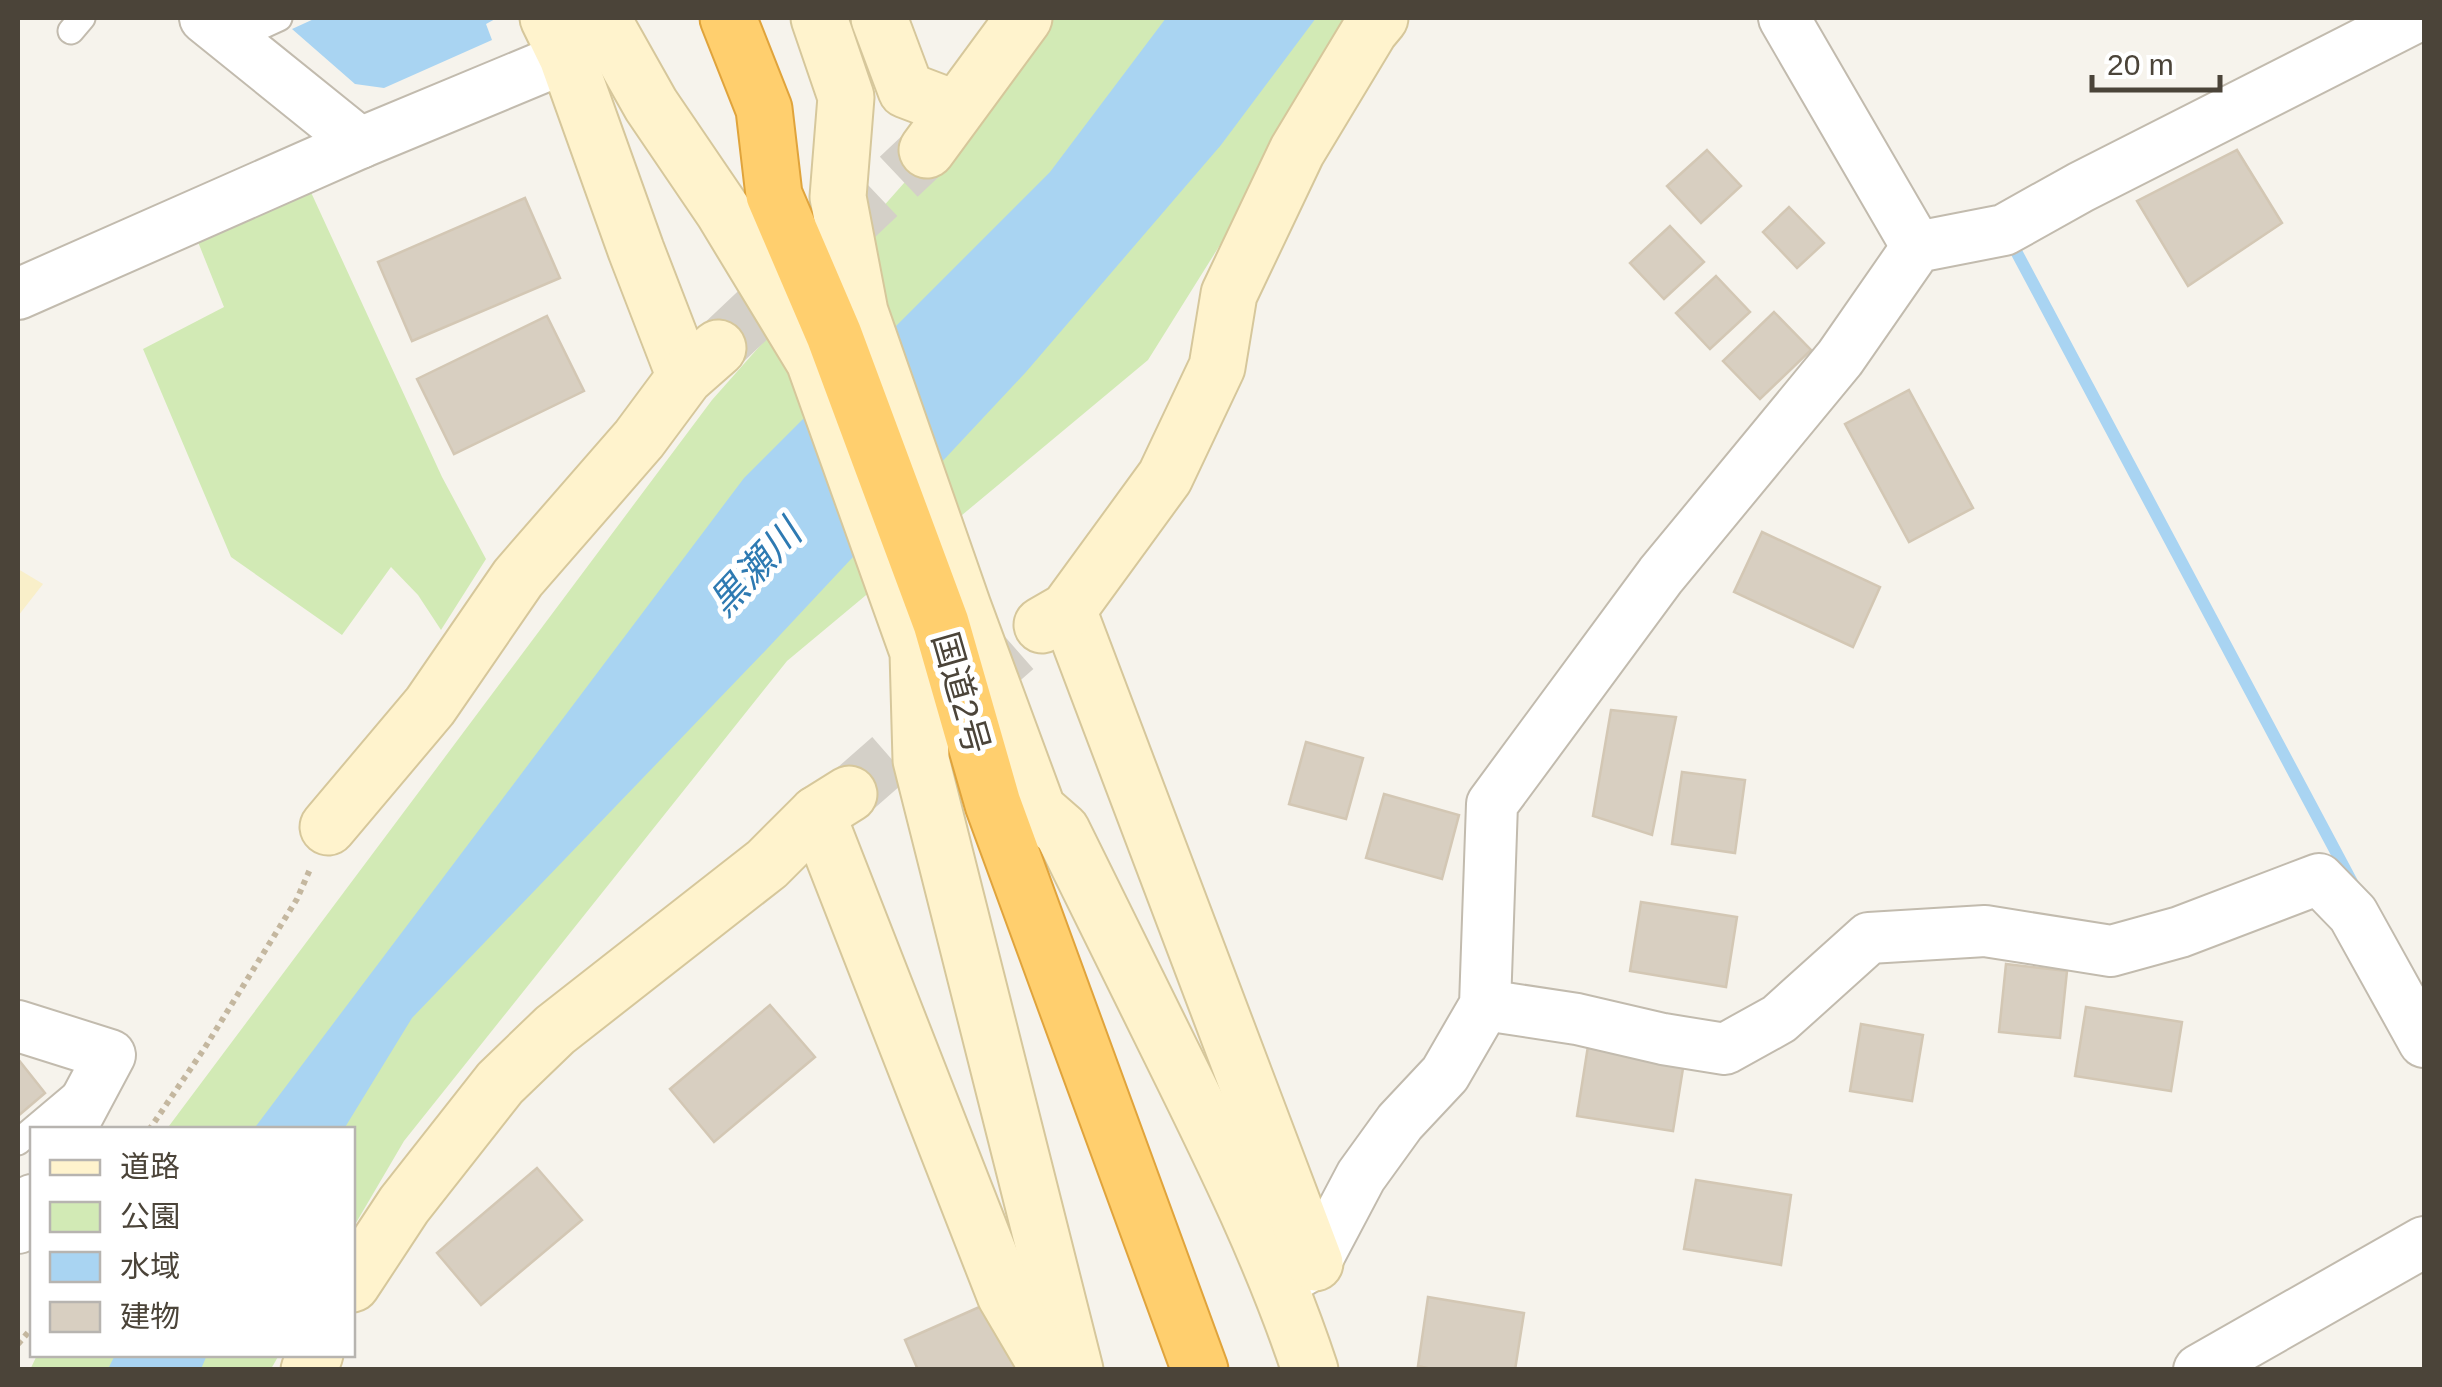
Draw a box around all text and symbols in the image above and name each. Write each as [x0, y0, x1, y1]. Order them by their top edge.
scale bar [2092, 30, 2220, 92]
text: 20 m [2107, 48, 2174, 81]
water label: 黒瀬川 [701, 509, 812, 624]
street label: 国道2号 [926, 628, 997, 758]
legend [30, 1127, 355, 1357]
text: 道路 [120, 1150, 180, 1183]
text: 公園 [120, 1200, 180, 1233]
text: 水域 [120, 1250, 180, 1283]
text: 建物 [120, 1300, 180, 1333]

